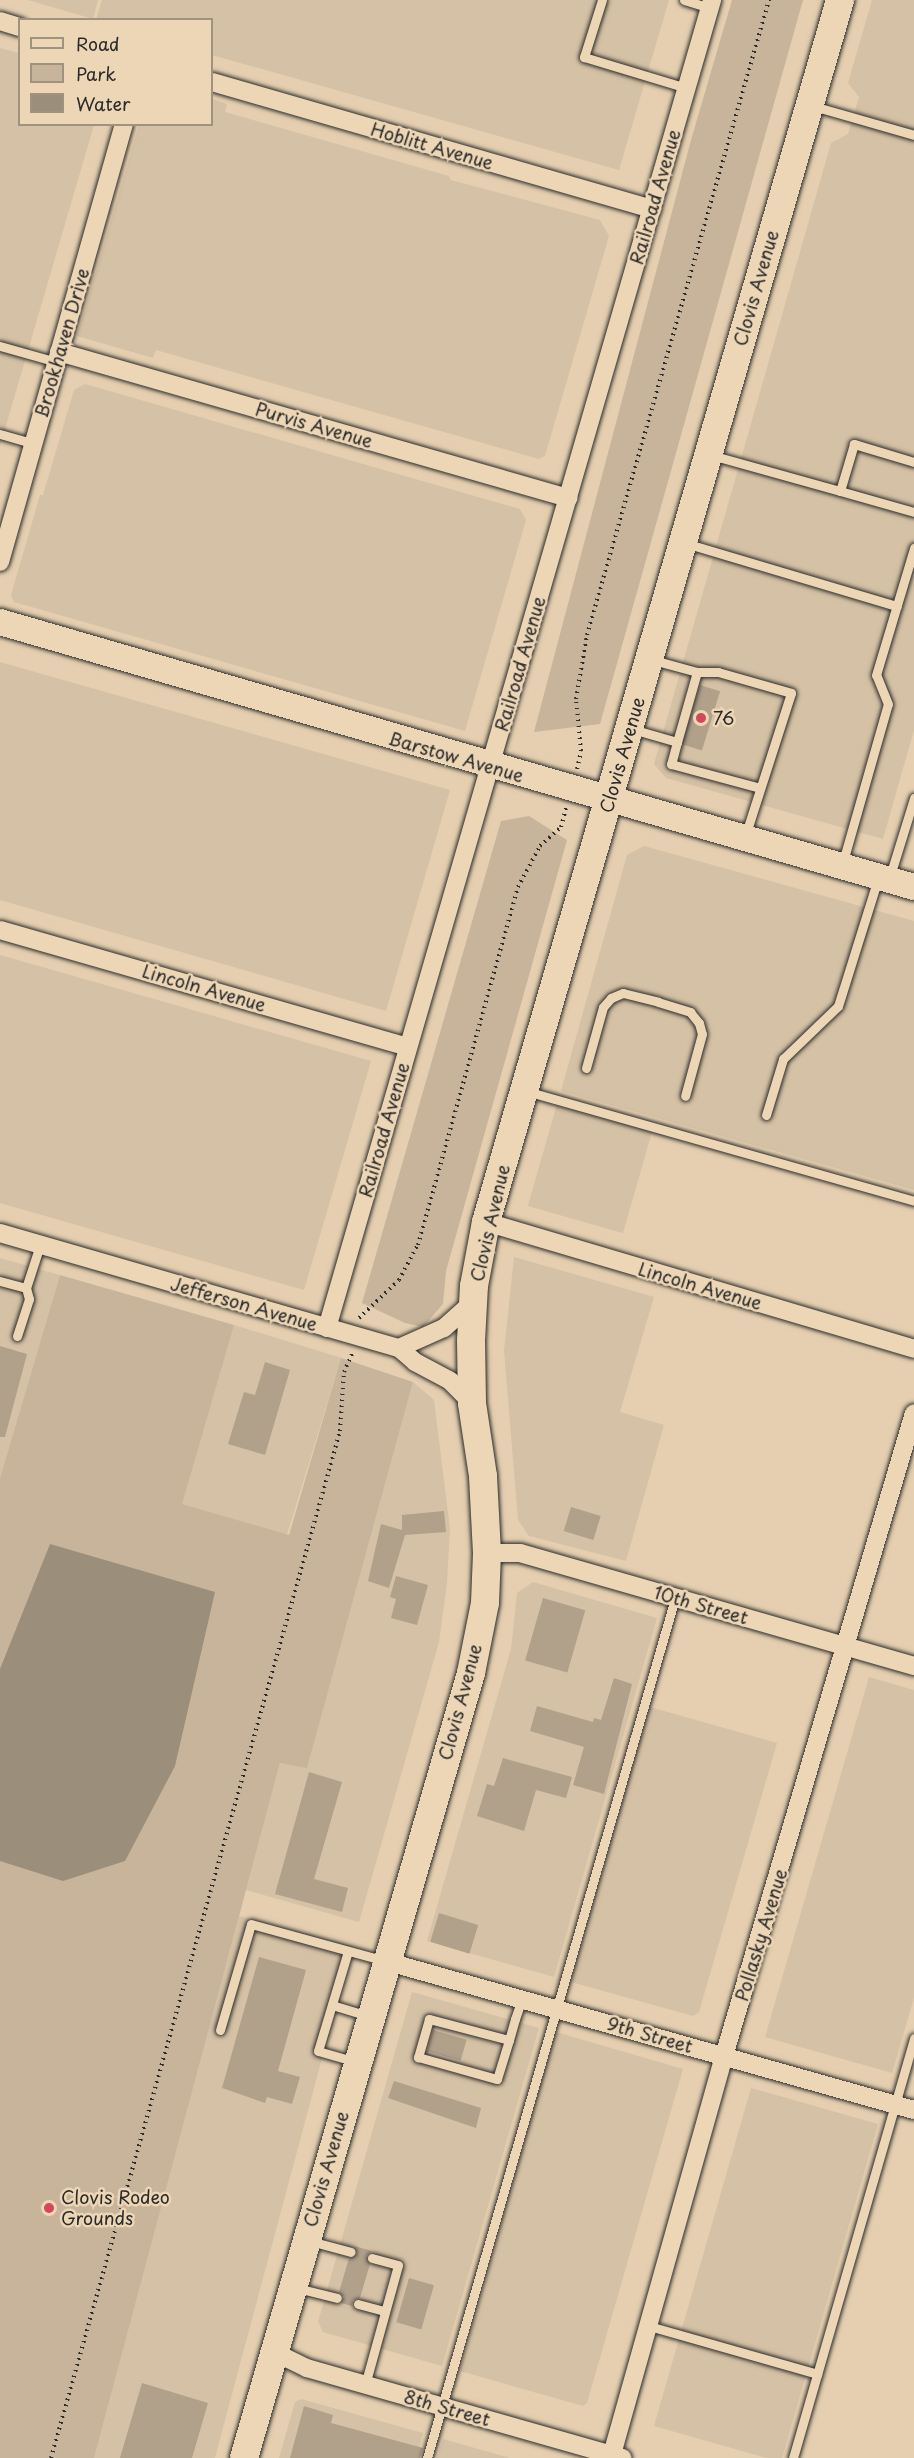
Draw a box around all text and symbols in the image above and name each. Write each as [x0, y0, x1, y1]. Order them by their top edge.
legend [18, 18, 213, 126]
text: Road [76, 30, 120, 57]
text: Park [76, 60, 116, 87]
text: Water [76, 90, 130, 117]
street label: Hoblitt Avenue [368, 118, 496, 174]
street label: Railroad Avenue [625, 127, 685, 267]
street label: Clovis Avenue [729, 228, 783, 348]
street label: Brookhaven Drive [30, 265, 94, 421]
street label: Purvis Avenue [254, 398, 374, 452]
street label: Railroad Avenue [490, 594, 550, 734]
street label: Clovis Avenue [595, 695, 649, 815]
place label: 76 [713, 707, 734, 729]
marker: 76 [694, 711, 708, 725]
street label: Barstow Avenue [386, 727, 526, 787]
street label: Lincoln Avenue [140, 960, 268, 1016]
street label: Railroad Avenue [354, 1060, 414, 1200]
street label: Clovis Avenue [466, 1163, 514, 1283]
street label: Lincoln Avenue [636, 1258, 764, 1314]
street label: Jefferson Avenue [169, 1273, 319, 1335]
street label: 10th Street [651, 1581, 751, 1629]
street label: Clovis Avenue [434, 1642, 486, 1762]
street label: Pollasky Avenue [730, 1865, 792, 2005]
street label: 9th Street [605, 2013, 695, 2057]
street label: Clovis Avenue [299, 2109, 353, 2229]
place label: Clovis Rodeo Grounds [61, 2187, 169, 2230]
marker: Clovis Rodeo Grounds [42, 2201, 56, 2215]
street label: 8th Street [401, 2385, 493, 2431]

